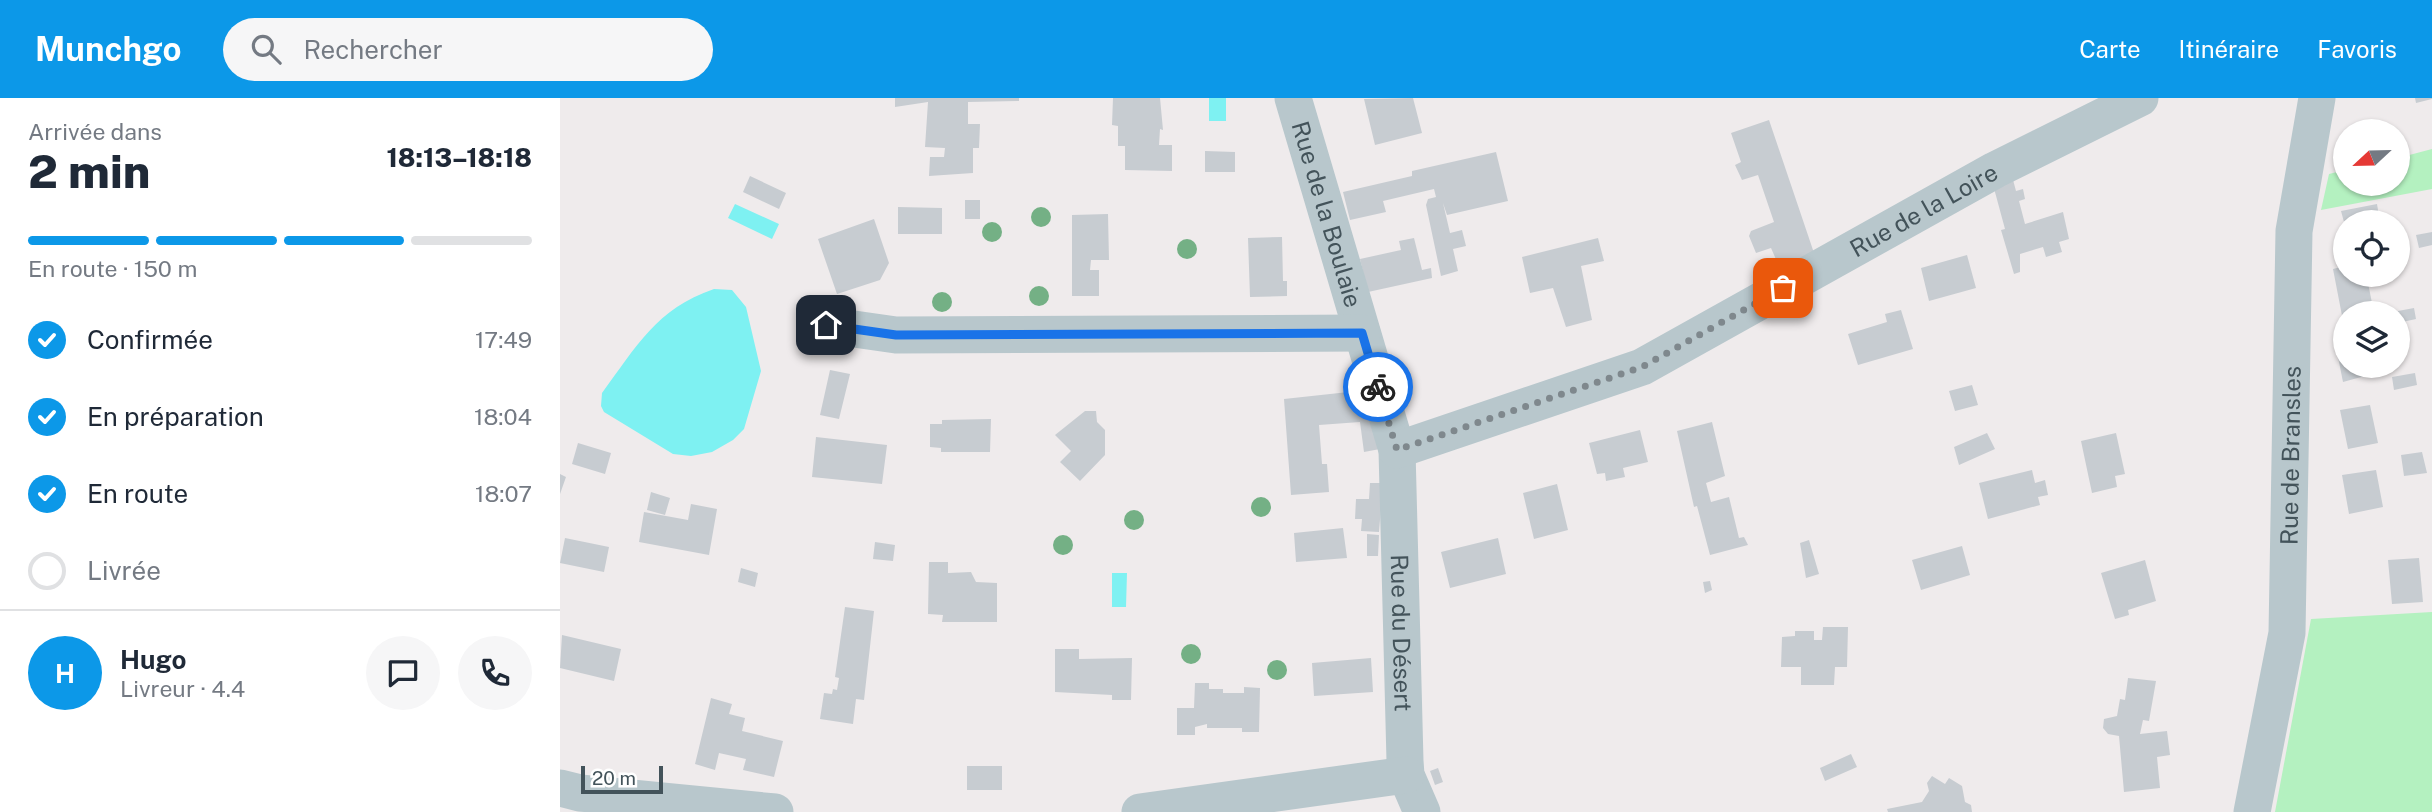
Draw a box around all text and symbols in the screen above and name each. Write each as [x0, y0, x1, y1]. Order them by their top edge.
search box [223, 18, 713, 81]
text: Munchgo [35, 30, 181, 68]
icon: search [247, 30, 285, 68]
text: Rechercher [303, 34, 443, 65]
text: Carte [2079, 35, 2141, 63]
text: Itinéraire [2179, 35, 2279, 63]
text: Favoris [2317, 35, 2397, 63]
text: Arrivée dans [28, 118, 162, 145]
street label: Rue de la Boulaie [1287, 118, 1368, 310]
north arrow [2333, 119, 2410, 196]
map controls [2333, 119, 2410, 378]
text: 18:13–18:18 [386, 142, 532, 173]
text: 2 min [28, 144, 150, 198]
street label: Rue de la Loire [1845, 158, 2002, 262]
button: locate [2333, 210, 2410, 287]
text: En route · 150 m [28, 255, 197, 282]
pin [1753, 258, 1813, 318]
icon: bag [1764, 269, 1802, 307]
pin [796, 295, 856, 355]
button: layers [2333, 301, 2410, 378]
icon: home [807, 306, 845, 344]
icon: check [28, 321, 66, 359]
text: Confirmée [87, 324, 213, 355]
text: 17:49 [475, 326, 532, 353]
courier [1343, 352, 1413, 422]
street label: Rue de Bransles [2275, 366, 2306, 545]
icon: bike [1359, 368, 1397, 406]
icon: check [28, 398, 66, 436]
text: En préparation [87, 401, 264, 432]
text: 18:04 [474, 403, 532, 430]
icon: check [28, 475, 66, 513]
text: En route [87, 478, 188, 509]
text: 18:07 [475, 480, 532, 507]
street label: Rue du Désert [1386, 554, 1418, 712]
text: Livrée [87, 555, 161, 586]
button: chat [366, 636, 440, 710]
button: phone [458, 636, 532, 710]
text: Hugo [120, 644, 186, 675]
text: H [55, 658, 75, 689]
text: Livreur · 4.4 [120, 675, 245, 702]
scale bar [581, 763, 663, 795]
text: 20 m [592, 767, 636, 789]

